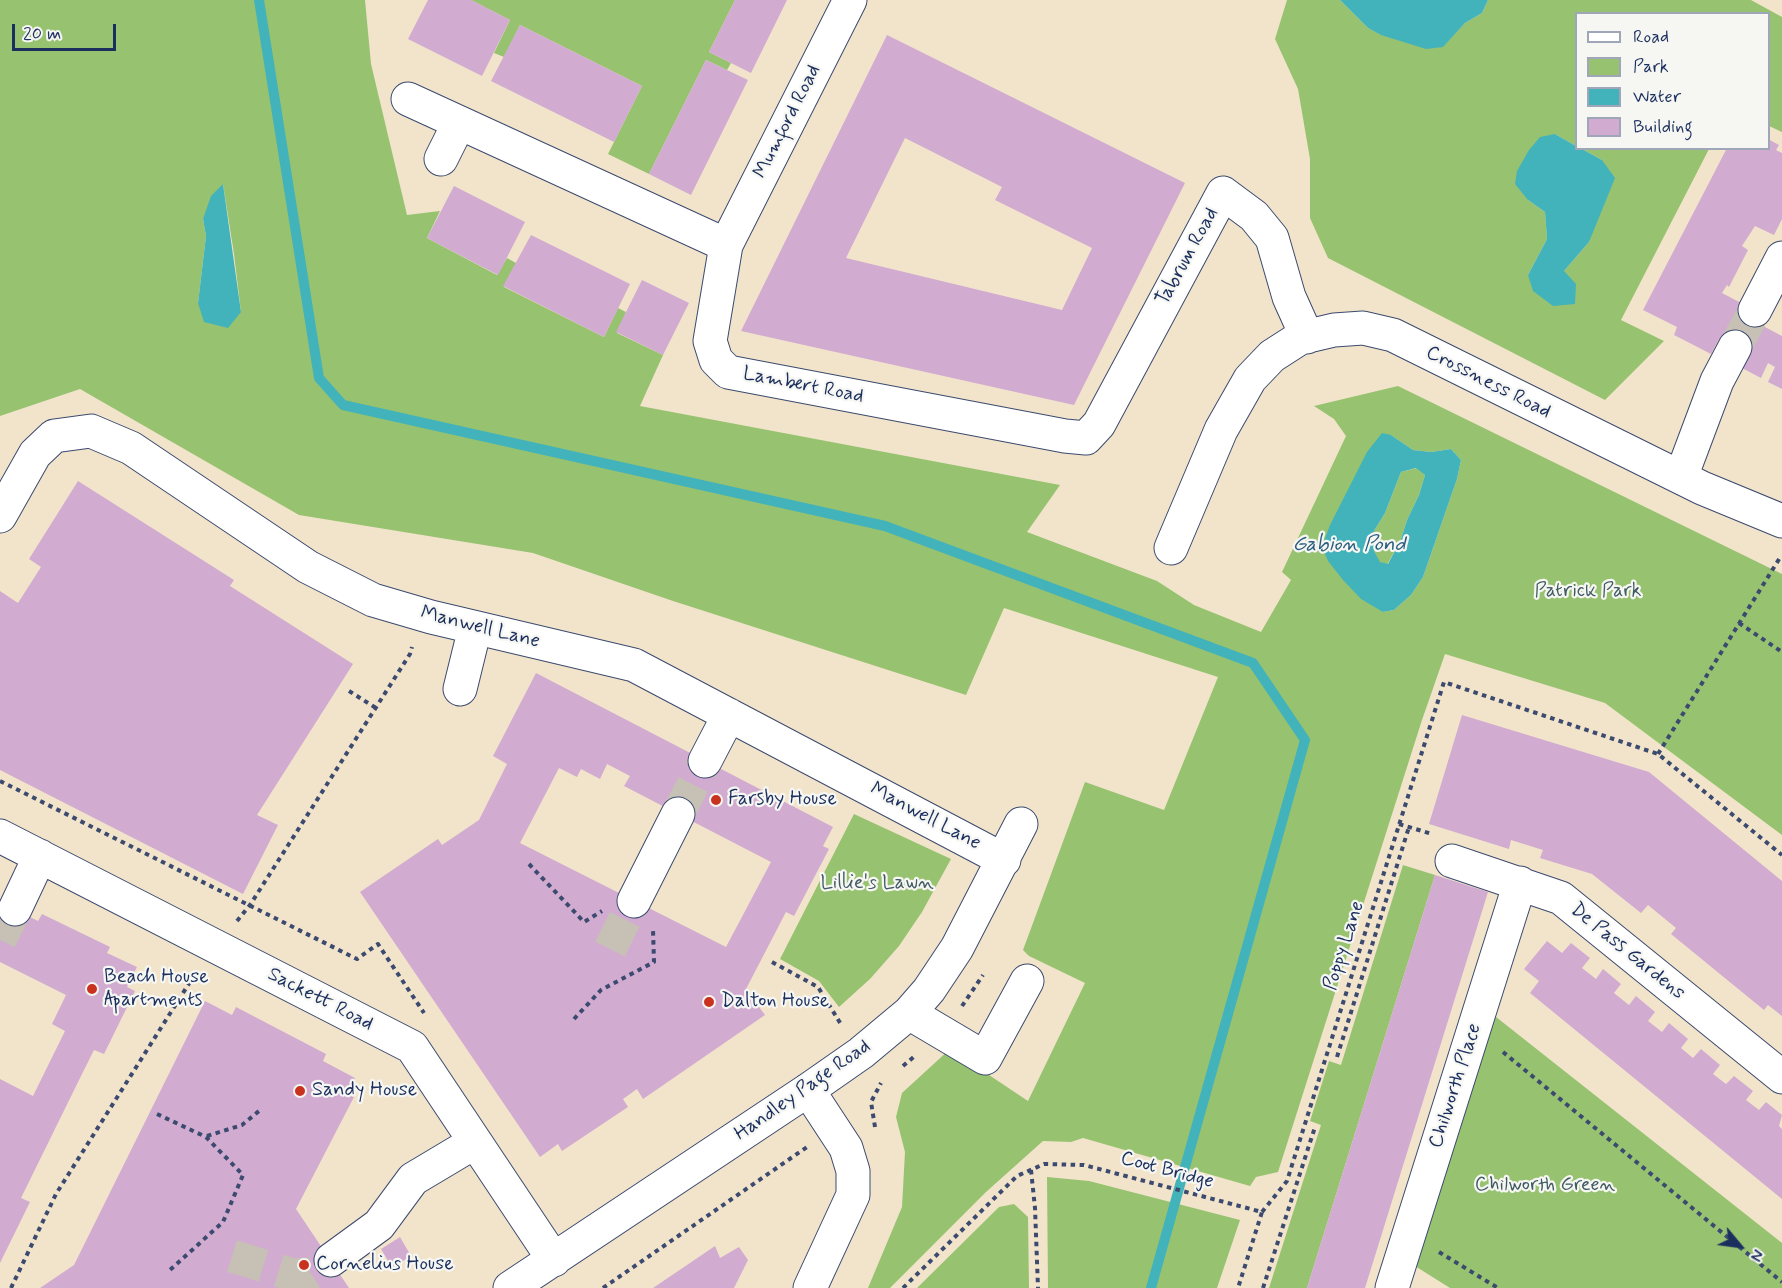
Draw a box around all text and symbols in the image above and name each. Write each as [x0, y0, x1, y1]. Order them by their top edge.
scale bar [15, 12, 118, 50]
legend [1575, 12, 1770, 150]
text: 20 m [23, 22, 61, 46]
text: Road [1633, 25, 1669, 49]
text: Park [1633, 55, 1669, 79]
street label: Mumford Road [749, 61, 827, 183]
text: Water [1633, 85, 1681, 109]
text: Building [1633, 115, 1693, 139]
street label: Tabrum Road [1151, 204, 1225, 310]
street label: Crossness Road [1422, 341, 1554, 425]
street label: Lambert Road [741, 363, 865, 409]
water label: Gabion Pond [1292, 533, 1406, 559]
park label: Patrick Park [1535, 580, 1641, 604]
street label: Manwell Lane [418, 602, 542, 654]
street label: Manwell Lane [865, 778, 985, 856]
place label: Farsby House [728, 788, 837, 812]
marker: Farsby House [709, 793, 723, 807]
park label: Lillie's Lawn [820, 872, 934, 896]
street label: Poppy Lane [1319, 898, 1371, 994]
street label: De Pass Gardens [1565, 898, 1689, 1006]
street label: Sackett Road [263, 963, 377, 1037]
place label: Beach House Apartments [104, 966, 209, 1013]
marker: Beach House Apartments [85, 982, 99, 996]
place label: Dalton House [721, 990, 829, 1014]
marker: Dalton House [702, 995, 716, 1009]
street label: Chilworth Place [1425, 1021, 1487, 1151]
street label: Handley Page Road [730, 1035, 876, 1147]
place label: Sandy House [312, 1079, 417, 1103]
marker: Sandy House [293, 1084, 307, 1098]
street label: Coot Bridge [1118, 1147, 1216, 1195]
park label: Chilworth Green [1475, 1174, 1615, 1198]
north arrow [1710, 1216, 1770, 1276]
text: N [1744, 1245, 1768, 1265]
place label: Cornelius House [316, 1253, 454, 1277]
marker: Cornelius House [297, 1258, 311, 1272]

